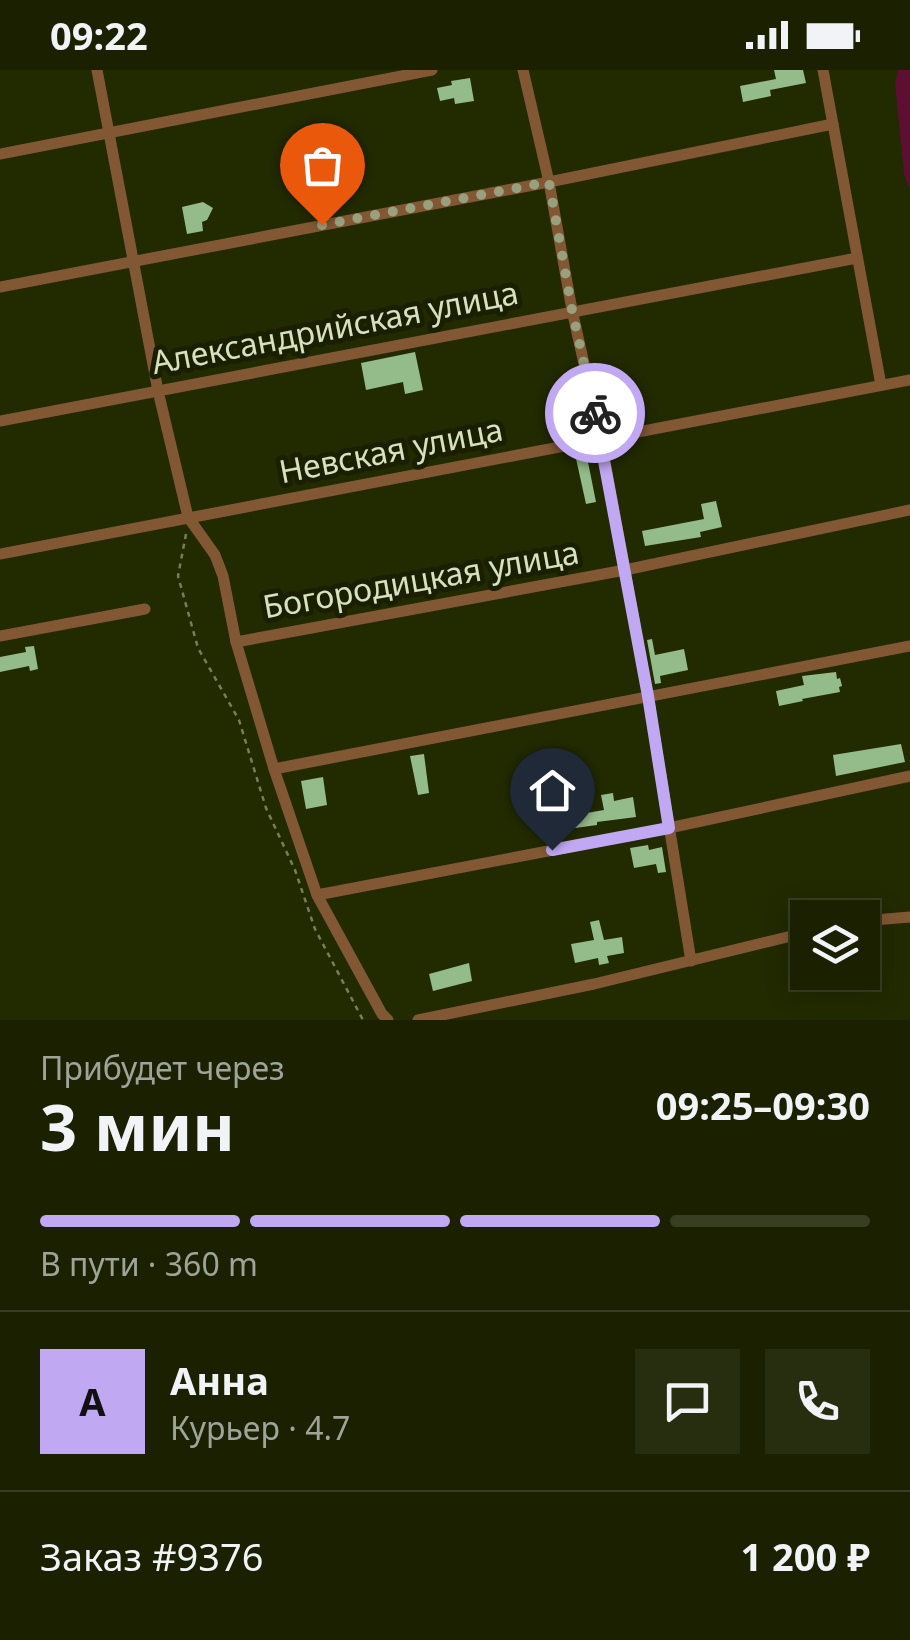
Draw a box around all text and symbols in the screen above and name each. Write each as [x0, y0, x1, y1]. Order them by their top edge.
text: 09:22 [50, 9, 148, 61]
pin [280, 123, 365, 226]
icon: bag [295, 138, 350, 193]
street label: Александрийская улица [148, 270, 522, 383]
courier [545, 363, 645, 463]
icon: bike [568, 386, 623, 441]
street label: Невская улица [275, 407, 506, 492]
street label: Богородицкая улица [259, 530, 582, 627]
pin [510, 748, 595, 851]
icon: home [525, 763, 580, 818]
map controls [790, 900, 880, 990]
button: layers [790, 900, 880, 990]
text: Прибудет через [40, 1046, 285, 1089]
text: 09:25–09:30 [656, 1079, 870, 1131]
text: 3 мин [40, 1082, 235, 1170]
text: В пути · 360 m [40, 1242, 258, 1285]
button: chat [635, 1349, 740, 1454]
button: phone [765, 1349, 870, 1454]
text: Анна [170, 1354, 269, 1406]
text: А [79, 1375, 106, 1427]
text: Курьер · 4.7 [170, 1406, 350, 1449]
text: Заказ #9376 [40, 1530, 264, 1582]
text: 1 200 ₽ [740, 1530, 870, 1582]

